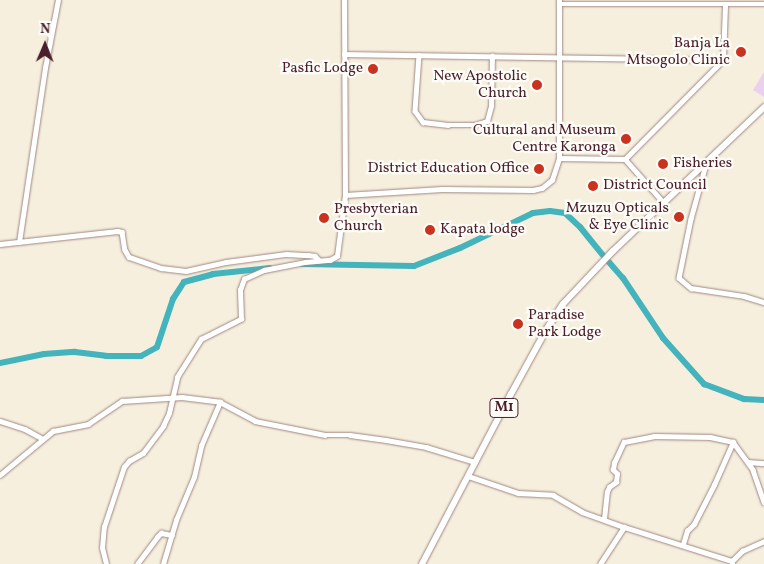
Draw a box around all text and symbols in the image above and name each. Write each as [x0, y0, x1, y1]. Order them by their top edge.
north arrow [20, 20, 70, 70]
text: N [40, 20, 51, 39]
place label: Banja La Mtsogolo Clinic [626, 34, 730, 69]
marker: Banja La Mtsogolo Clinic [734, 45, 748, 59]
place label: Pasfic Lodge [282, 60, 363, 78]
marker: Pasfic Lodge [367, 63, 379, 75]
place label: New Apostolic Church [433, 67, 527, 102]
marker: New Apostolic Church [531, 79, 543, 91]
place label: Cultural and Museum Centre Karonga [473, 121, 616, 156]
marker: Cultural and Museum Centre Karonga [620, 133, 632, 145]
place label: Fisheries [673, 155, 732, 173]
marker: Fisheries [657, 158, 669, 170]
place label: District Education Office [367, 160, 529, 178]
marker: District Education Office [533, 163, 545, 175]
place label: District Council [603, 177, 707, 195]
marker: District Council [587, 180, 599, 192]
place label: Mzuzu Opticals & Eye Clinic [566, 199, 669, 234]
place label: Presbyterian Church [334, 200, 418, 235]
marker: Mzuzu Opticals & Eye Clinic [673, 211, 685, 223]
marker: Presbyterian Church [318, 212, 330, 224]
place label: Kapata lodge [440, 221, 525, 239]
marker: Kapata lodge [424, 224, 436, 236]
place label: Paradise Park Lodge [528, 306, 601, 341]
marker: Paradise Park Lodge [512, 318, 524, 330]
road number: M1 [489, 396, 519, 419]

